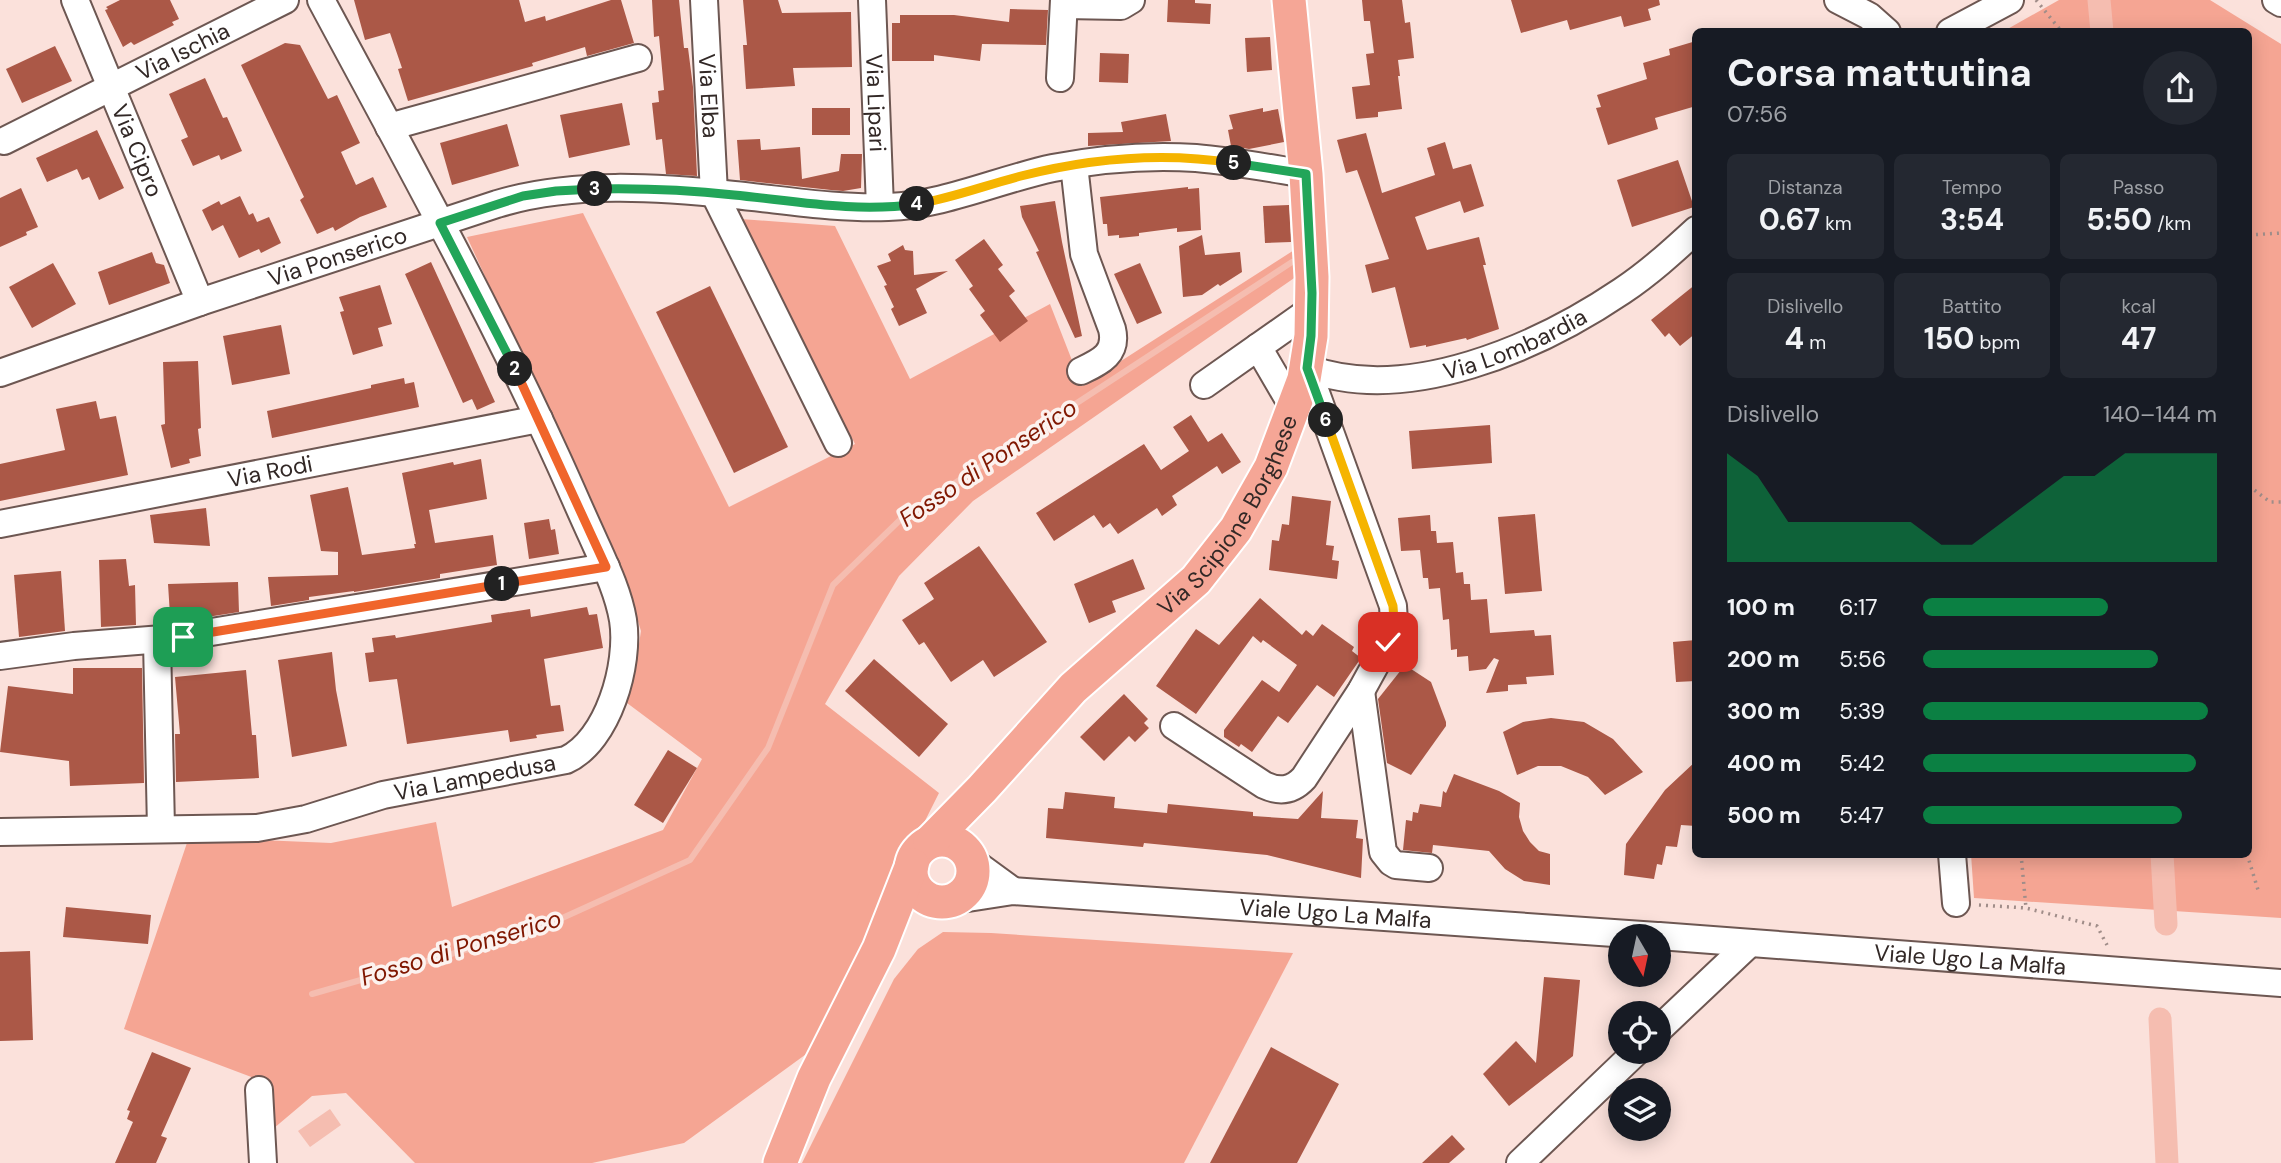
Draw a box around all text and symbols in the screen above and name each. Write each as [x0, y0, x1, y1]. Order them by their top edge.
street label: Via Ischia [131, 15, 235, 87]
text: Corsa mattutina [1727, 48, 2032, 98]
button: share [2143, 51, 2217, 125]
street label: Via Elba [692, 53, 726, 139]
street label: Via Lipari [859, 53, 893, 153]
text: 07:56 [1727, 99, 1788, 129]
street label: Via Cipro [105, 100, 170, 201]
pin: 5 [1216, 146, 1252, 180]
text: 5 [1228, 150, 1239, 175]
pin: 3 [578, 172, 612, 206]
text: Distanza [1768, 175, 1843, 200]
text: Tempo [1942, 175, 2002, 200]
text: Passo [2113, 175, 2164, 200]
text: 3 [589, 176, 600, 201]
pin: 4 [900, 186, 934, 222]
text: 4 [910, 191, 923, 216]
text: 0.67 [1759, 200, 1820, 239]
text: 3:54 [1940, 200, 2004, 239]
text: 5:50 [2086, 200, 2152, 239]
text: km [1820, 211, 1852, 236]
text: /km [2152, 211, 2191, 236]
street label: Via Ponserico [264, 220, 411, 294]
text: Dislivello [1767, 294, 1843, 319]
text: Battito [1942, 294, 2002, 319]
text: kcal [2121, 294, 2156, 319]
street label: Via Lombardia [1440, 301, 1592, 387]
text: 4 [1785, 319, 1804, 358]
text: 150 [1924, 319, 1974, 358]
text: 47 [2121, 319, 2156, 358]
text: m [1804, 330, 1826, 355]
text: bpm [1974, 330, 2020, 355]
pin: 2 [498, 352, 532, 386]
text: 2 [509, 356, 520, 381]
water label: Fosso di Ponserico [893, 391, 1083, 534]
text: Dislivello [1727, 399, 1819, 429]
text: 140–144 m [2103, 399, 2217, 429]
pin: 6 [1308, 402, 1344, 438]
text: 6 [1319, 407, 1332, 432]
street label: Via Scipione Borghese [1151, 411, 1304, 622]
street label: Via Rodi [225, 448, 315, 494]
pin: 1 [484, 566, 520, 602]
text: 1 [498, 571, 505, 596]
text: 100 m [1727, 592, 1795, 622]
text: 6:17 [1839, 592, 1878, 622]
pin [153, 607, 213, 667]
pin [1358, 612, 1418, 672]
icon: arrive [164, 618, 202, 656]
icon: check [1369, 623, 1407, 661]
text: 200 m [1727, 644, 1800, 674]
text: 5:56 [1839, 644, 1886, 674]
text: 300 m [1727, 696, 1800, 726]
text: 5:39 [1839, 696, 1885, 726]
street label: Via Lampedusa [392, 747, 558, 808]
text: 400 m [1727, 748, 1801, 778]
text: 5:42 [1839, 748, 1885, 778]
text: 500 m [1727, 800, 1801, 830]
text: 5:47 [1839, 800, 1884, 830]
street label: Viale Ugo La Malfa [1238, 892, 1433, 935]
water label: Fosso di Ponserico [357, 902, 565, 993]
north arrow [1608, 924, 1671, 987]
map controls [1608, 924, 1671, 1141]
street label: Viale Ugo La Malfa [1873, 937, 2067, 982]
button: locate [1608, 1001, 1671, 1064]
button: layers [1608, 1078, 1671, 1141]

